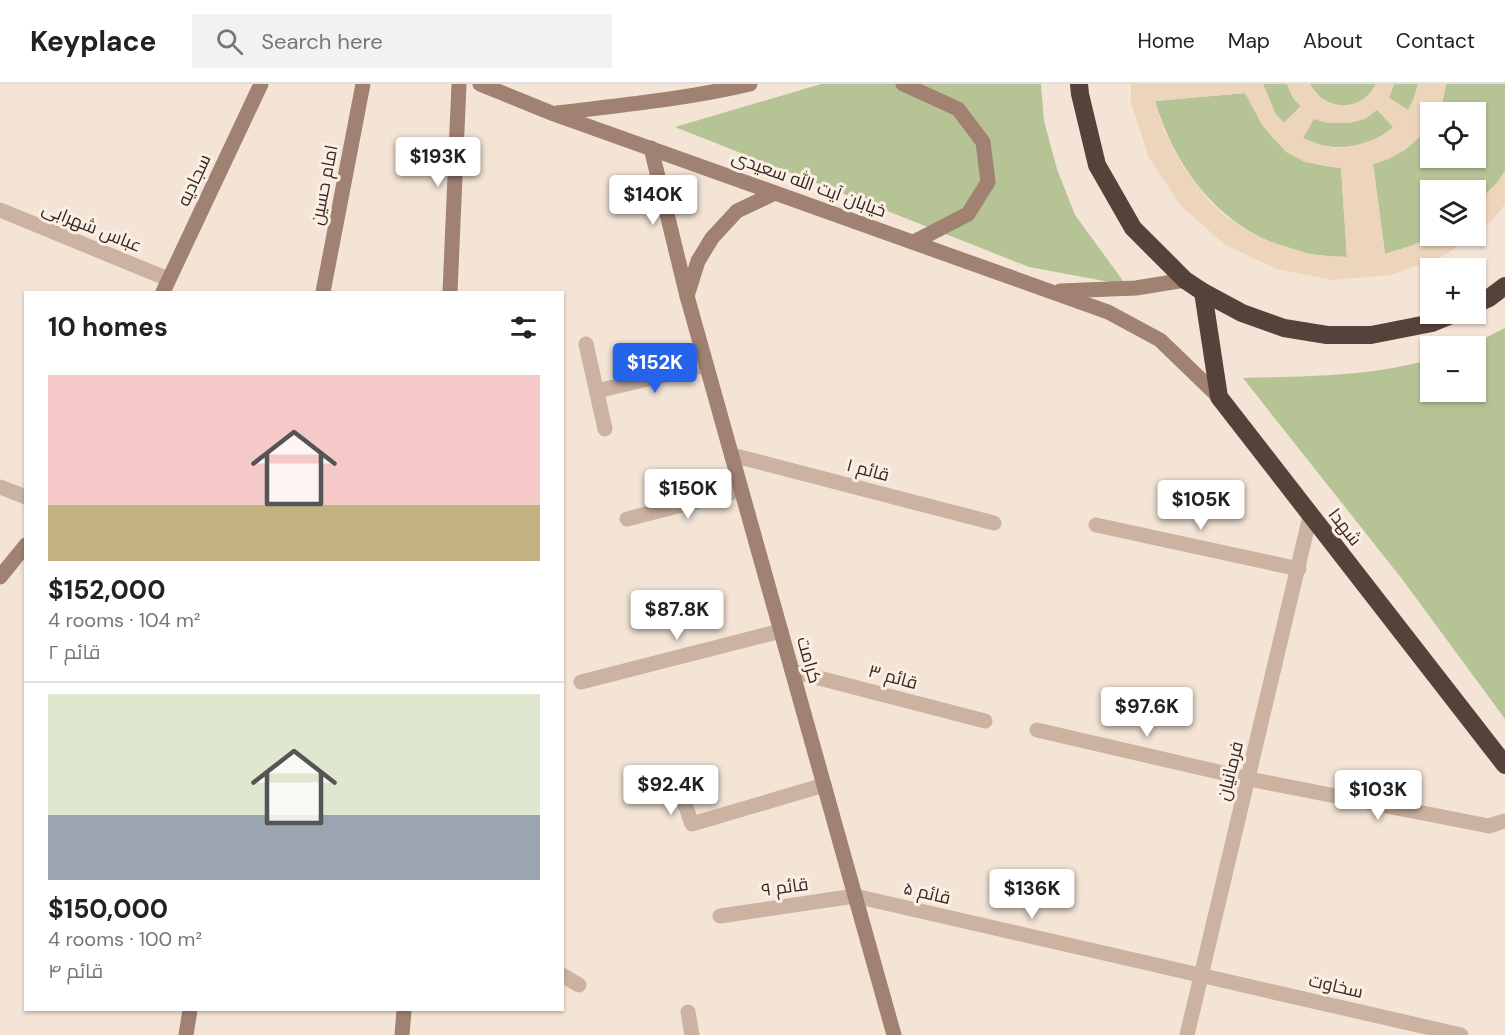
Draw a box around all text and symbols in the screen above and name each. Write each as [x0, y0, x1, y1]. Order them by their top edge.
search box [192, 14, 612, 68]
text: Keyplace [30, 23, 156, 60]
icon: search [213, 25, 246, 58]
text: Search here [261, 27, 383, 56]
text: Home [1137, 27, 1195, 55]
text: Map [1228, 27, 1270, 55]
text: About [1303, 27, 1363, 55]
text: Contact [1396, 27, 1475, 55]
map controls [1420, 102, 1486, 402]
button: locate [1420, 102, 1486, 168]
pin: $193K [396, 137, 480, 188]
street label: امام حسین [304, 143, 344, 227]
text: $193K [409, 143, 467, 169]
street label: خیابان آیت الله سعیدی [728, 145, 890, 223]
street label: سجادیه [172, 150, 216, 210]
pin: $140K [611, 175, 695, 226]
button: layers [1420, 180, 1486, 246]
text: $140K [623, 181, 683, 207]
street label: عباس شهرابی [39, 196, 145, 258]
button: + [1420, 258, 1486, 324]
text: 10 homes [48, 310, 168, 344]
icon: filters [507, 311, 540, 344]
button: − [1420, 336, 1486, 402]
pin: $152K [613, 343, 697, 394]
text: $152K [627, 349, 683, 375]
icon: home [240, 414, 348, 522]
street label: قائم ۱ [844, 453, 892, 487]
pin: $150K [646, 469, 730, 520]
text: $150K [659, 475, 717, 501]
pin: $105K [1159, 480, 1243, 531]
text: $105K [1172, 486, 1230, 512]
street label: شهدا [1323, 503, 1367, 551]
text: $152,000 [48, 573, 165, 607]
pin: $87.8K [628, 590, 726, 641]
text: $87.8K [645, 596, 709, 622]
text: 4 rooms · 104 m² [48, 607, 200, 633]
street label: کرامت [791, 634, 827, 686]
text: قائم ۲ [48, 639, 100, 665]
street label: قائم ۳ [866, 659, 920, 695]
pin: $97.6K [1098, 687, 1196, 738]
text: $97.6K [1115, 693, 1179, 719]
icon: home [240, 733, 348, 841]
street label: فرمانیان [1211, 739, 1249, 803]
pin: $92.4K [622, 765, 720, 816]
pin: $103K [1336, 770, 1420, 821]
text: $92.4K [637, 771, 705, 797]
text: $103K [1349, 776, 1407, 802]
pin: $136K [990, 869, 1074, 920]
street label: قائم ۹ [760, 872, 810, 902]
text: $136K [1003, 875, 1061, 901]
street label: قائم ۵ [901, 876, 953, 910]
text: $150,000 [48, 892, 168, 926]
text: 4 rooms · 100 m² [48, 926, 202, 952]
text: قائم ۴ [48, 958, 103, 984]
street label: سخاوت [1306, 968, 1366, 1004]

